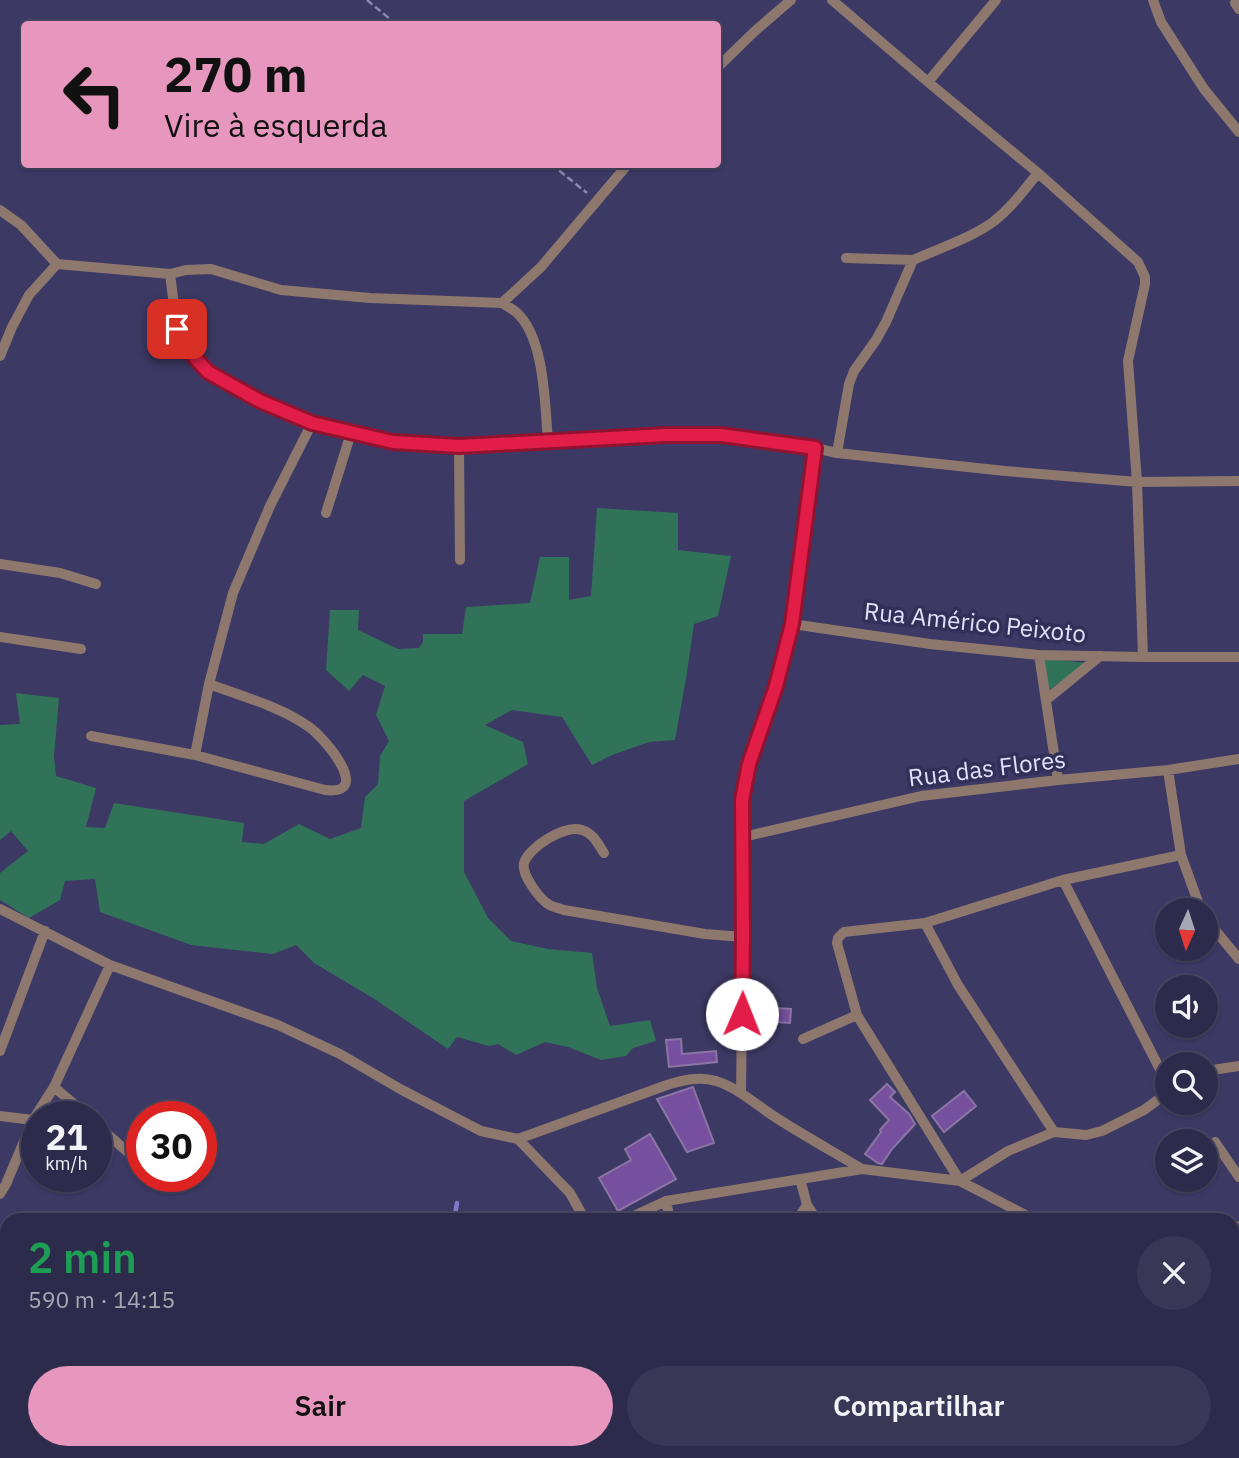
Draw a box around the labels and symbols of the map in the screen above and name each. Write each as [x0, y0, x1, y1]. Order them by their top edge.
pin [147, 299, 207, 359]
street label: Rua Américo Peixoto [862, 594, 1088, 650]
street label: Rua das Flores [906, 742, 1067, 794]
north arrow [1155, 898, 1218, 961]
position arrow [705, 977, 779, 1051]
speed limit sign: 30 [126, 1101, 217, 1192]

